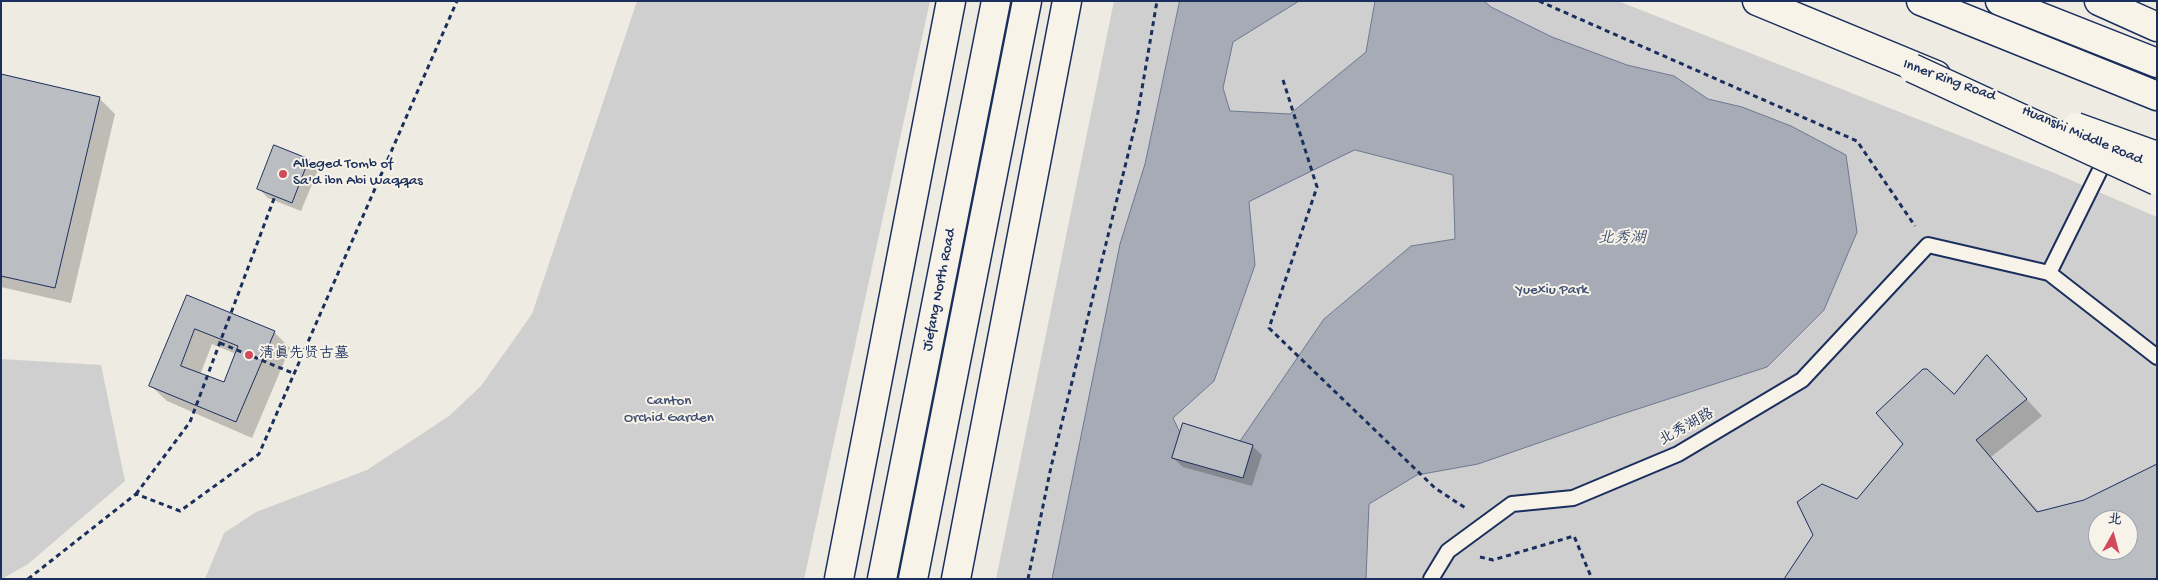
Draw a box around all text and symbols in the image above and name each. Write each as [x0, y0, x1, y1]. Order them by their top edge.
street label: Inner Ring Road [1900, 56, 1998, 106]
street label: Huanshi Middle Road [2019, 102, 2145, 170]
place label: Alleged Tomb of Sa'd ibn Abi Waqqas [293, 156, 423, 191]
marker: Alleged Tomb of Sa'd ibn Abi Waqqas [277, 168, 289, 180]
street label: Jiefang North Road [919, 227, 961, 353]
water label: 北秀湖 [1598, 230, 1646, 250]
park label: Yuexiu Park [1516, 282, 1588, 300]
place label: 清真先贤古墓 [259, 346, 349, 364]
marker: 清真先贤古墓 [243, 349, 255, 361]
park label: Canton Orchid Garden [624, 393, 714, 428]
street label: 北秀湖路 [1656, 406, 1718, 450]
north arrow [2088, 510, 2138, 560]
text: 北 [2107, 511, 2123, 530]

